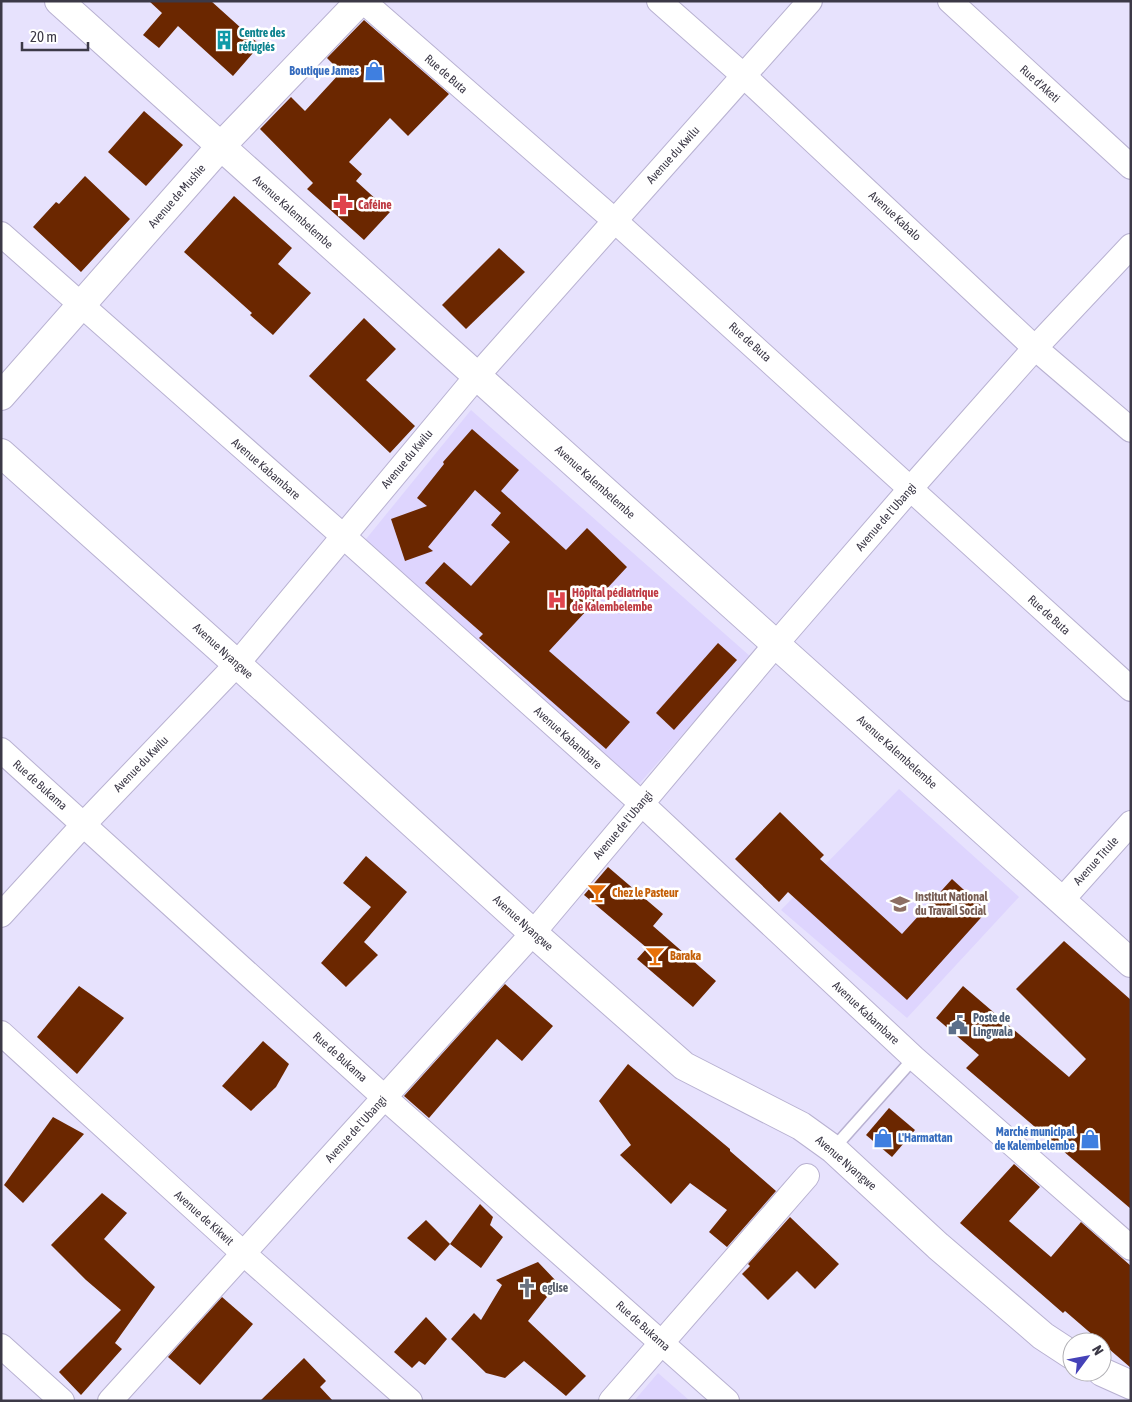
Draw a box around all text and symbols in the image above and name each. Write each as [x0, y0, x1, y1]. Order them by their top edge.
scale bar [22, 20, 89, 52]
place label: Centre des réfugiés [239, 26, 286, 54]
text: 20 m [30, 28, 57, 45]
building icon: Centre des réfugiés [213, 29, 235, 51]
street label: Rue de Buta [422, 52, 470, 96]
shop icon: Boutique James [363, 60, 385, 82]
street label: Rue d'Aketi [1017, 62, 1063, 106]
place label: Boutique James [289, 64, 360, 78]
street label: Avenue du Kwilu [644, 123, 703, 187]
street label: Avenue de Mushie [146, 161, 208, 231]
street label: Avenue Kalembelembe [250, 172, 336, 252]
street label: Avenue Kabalo [866, 188, 924, 244]
pharmacy icon: Caféine [332, 194, 354, 216]
place label: Caféine [358, 198, 392, 212]
street label: Rue de Buta [726, 319, 774, 365]
street label: Avenue du Kwilu [378, 427, 436, 491]
street label: Avenue Kabambare [229, 435, 303, 503]
street label: Avenue Kalembelembe [552, 442, 638, 522]
street label: Avenue de l'Ubangi [853, 480, 919, 554]
place label: Hôpital pédiatrique de Kalembelembe [572, 586, 659, 614]
hospital icon: Hôpital pédiatrique de Kalembelembe [546, 589, 568, 611]
street label: Rue de Buta [1025, 592, 1073, 638]
street label: Avenue Nyangwe [190, 620, 256, 682]
street label: Avenue Kabambare [531, 704, 605, 772]
street label: Avenue Kalembelembe [854, 712, 940, 792]
street label: Avenue du Kwilu [111, 733, 171, 795]
street label: Rue de Bukama [10, 757, 70, 813]
street label: Avenue de l'Ubangi [590, 788, 656, 862]
street label: Avenue Titule [1071, 834, 1121, 888]
bar icon: Chez le Pasteur [586, 882, 608, 904]
place label: Chez le Pasteur [612, 886, 679, 900]
place label: Institut National du Travail Social [915, 890, 989, 918]
street label: Avenue Nyangwe [490, 892, 556, 954]
school or university icon: Institut National du Travail Social [889, 893, 911, 915]
bar icon: Baraka [644, 945, 666, 967]
place label: Baraka [670, 949, 701, 963]
street label: Avenue Kabambare [830, 978, 902, 1048]
place label: Poste de Lingwala [973, 1011, 1013, 1039]
public building icon: Poste de Lingwala [947, 1014, 969, 1036]
street label: Rue de Bukama [310, 1029, 370, 1085]
street label: Avenue de l'Ubangi [322, 1093, 390, 1165]
place label: Marché municipal de Kalembelembe [994, 1125, 1076, 1153]
shop icon: L'Harmattan [872, 1127, 894, 1149]
shop icon: Marché municipal de Kalembelembe [1079, 1128, 1101, 1150]
place label: L'Harmattan [898, 1131, 953, 1145]
street label: Avenue Nyangwe [813, 1133, 879, 1193]
street label: Avenue de Kikwit [171, 1188, 237, 1249]
church icon: eglise [516, 1277, 538, 1299]
place label: eglise [542, 1281, 569, 1295]
street label: Rue de Bukama [613, 1298, 673, 1354]
north arrow [1062, 1332, 1112, 1382]
text: N [1089, 1342, 1107, 1358]

